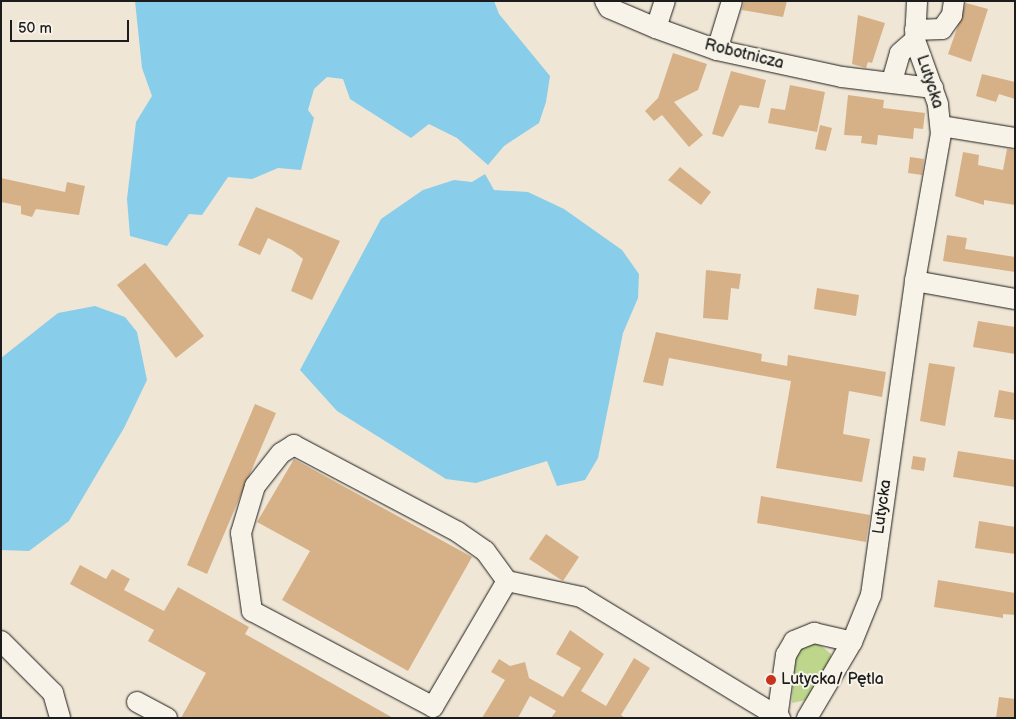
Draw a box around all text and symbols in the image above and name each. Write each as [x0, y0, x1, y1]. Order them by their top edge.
scale bar [12, 10, 131, 42]
text: 50 m [18, 19, 52, 38]
street label: Robotnicza [702, 36, 786, 74]
street label: Lutycka [911, 53, 947, 111]
street label: Lutycka [870, 478, 896, 536]
place label: Lutycka/ Pętla [781, 670, 884, 690]
marker: Lutycka/ Pętla [765, 674, 777, 686]

